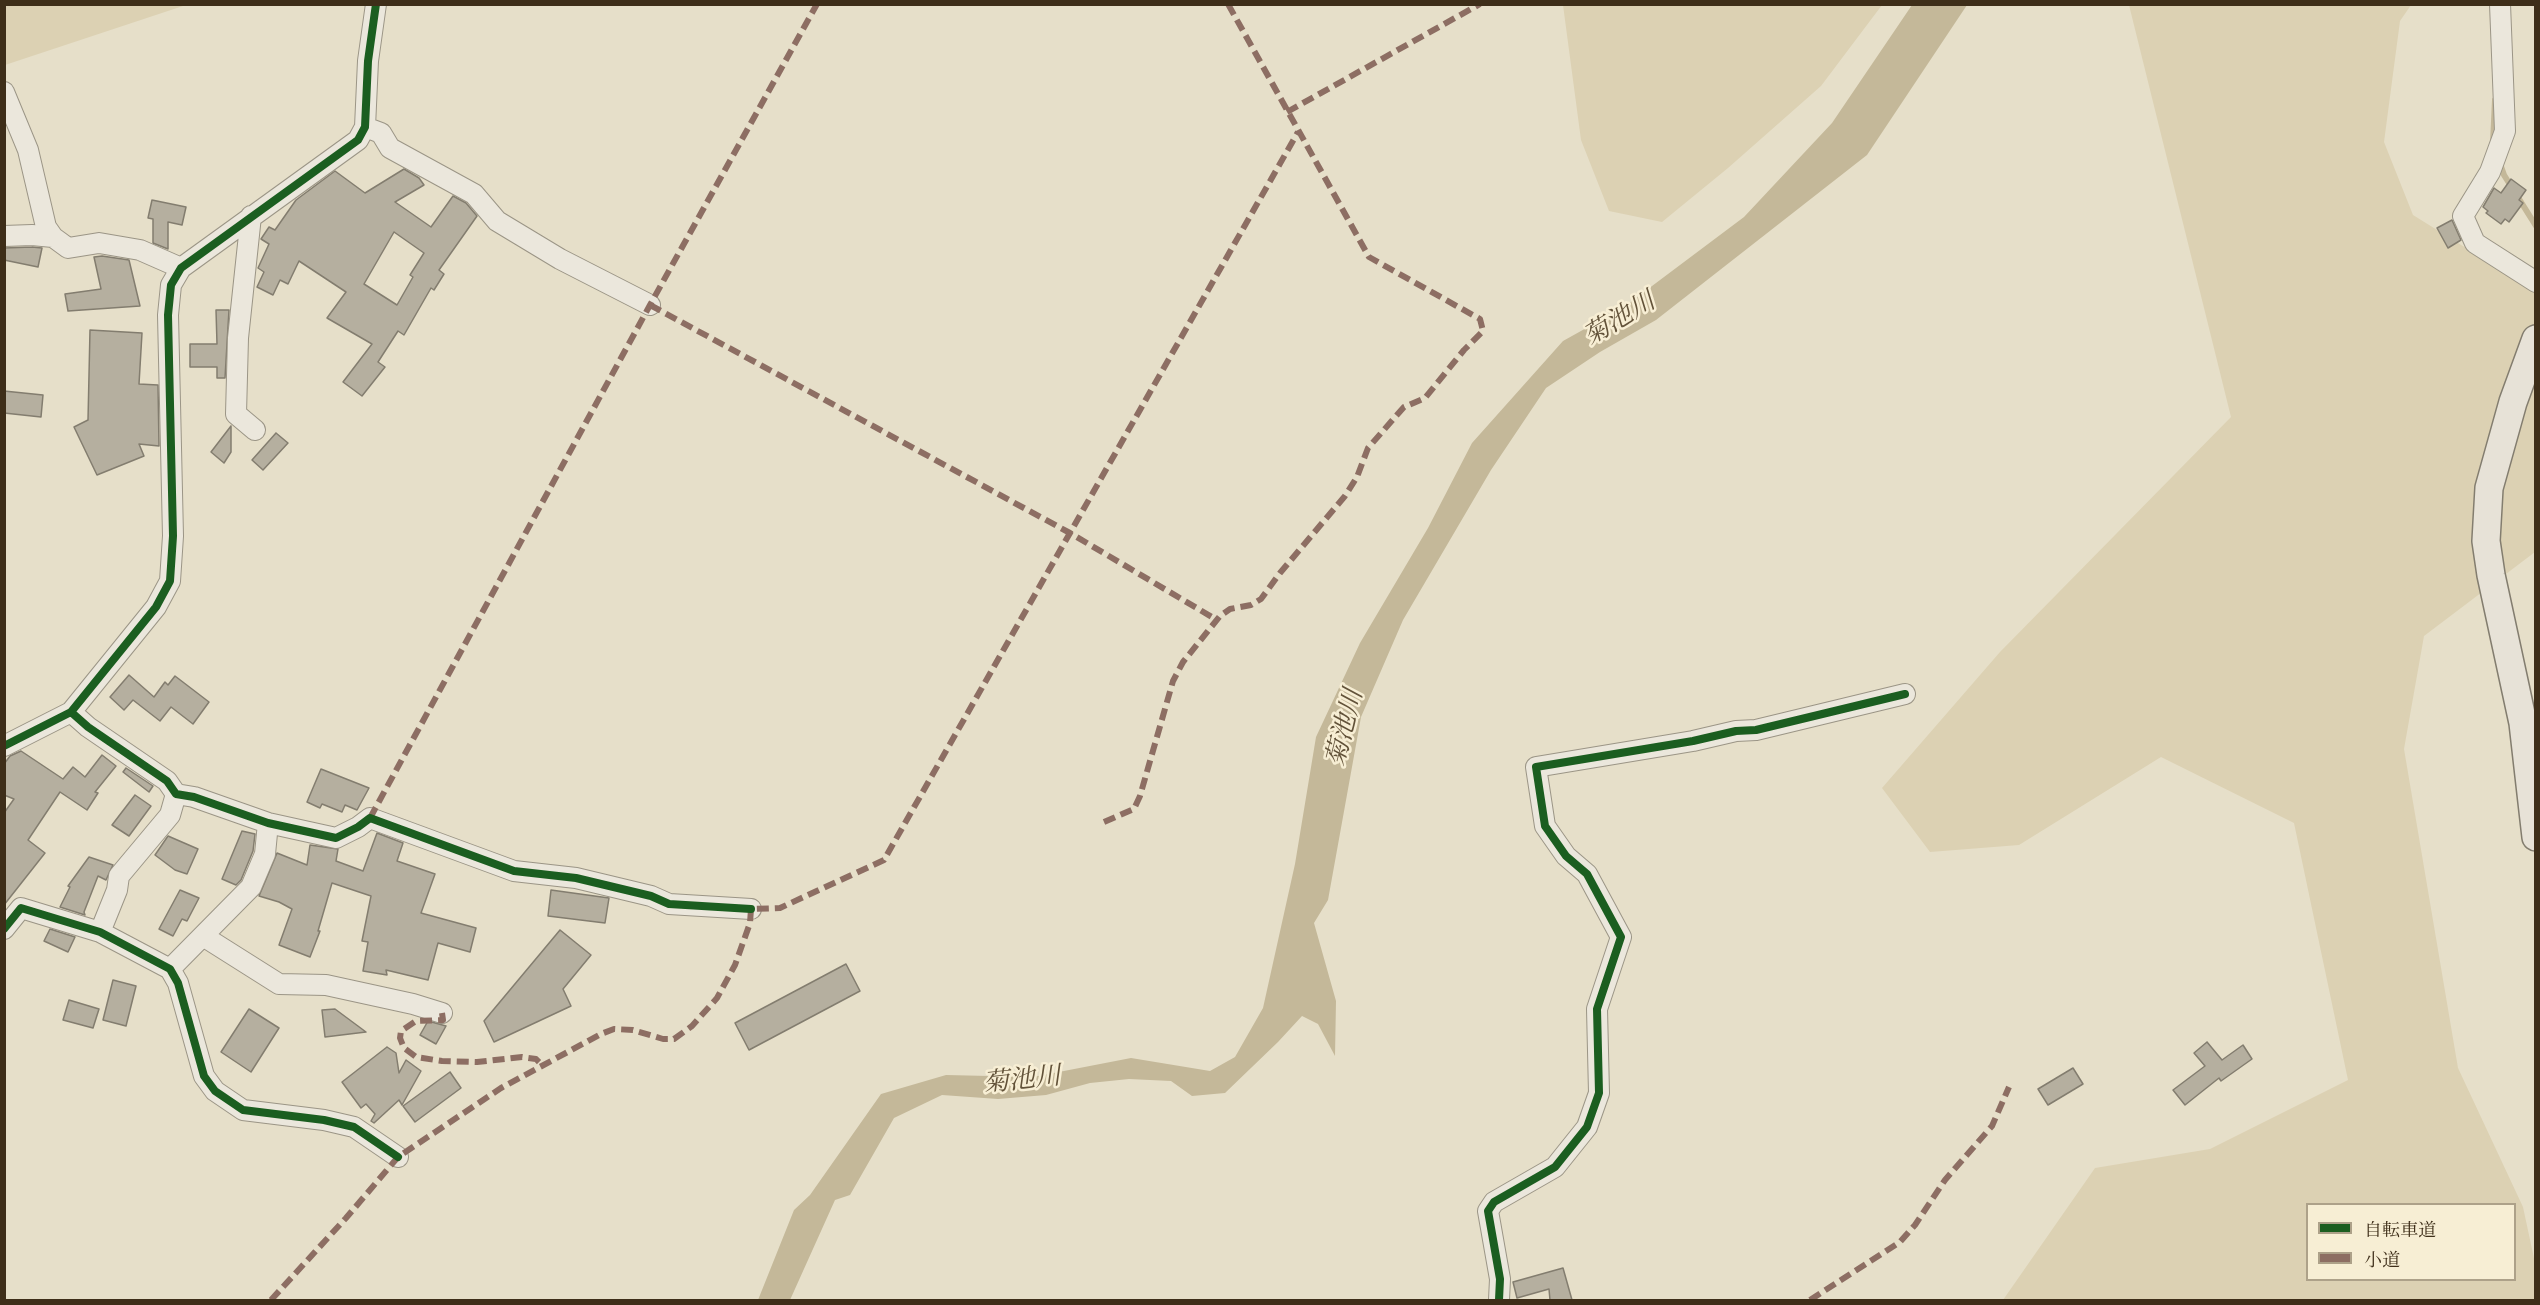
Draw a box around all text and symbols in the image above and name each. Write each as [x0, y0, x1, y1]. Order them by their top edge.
water label: 菊池川 [1579, 287, 1661, 353]
water label: 菊池川 [1321, 686, 1371, 770]
water label: 菊池川 [982, 1061, 1062, 1101]
legend [2306, 1203, 2516, 1281]
text: 自転車道 [2364, 1219, 2436, 1241]
text: 小道 [2364, 1249, 2400, 1271]

